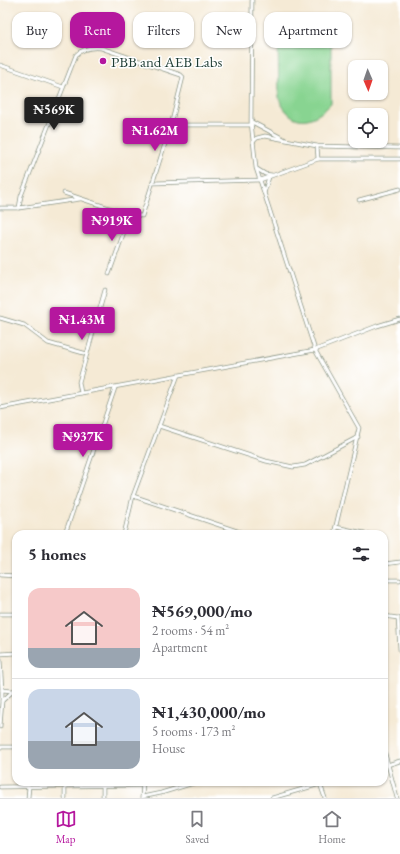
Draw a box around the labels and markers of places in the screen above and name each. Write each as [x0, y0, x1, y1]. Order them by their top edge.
place label: PBB and AEB Labs [111, 52, 223, 71]
marker: PBB and AEB Labs [98, 56, 108, 66]
pin: ₦569K [26, 97, 82, 131]
pin: ₦1.62M [122, 118, 188, 152]
pin: ₦919K [84, 208, 140, 242]
pin: ₦1.43M [49, 307, 115, 341]
pin: ₦937K [55, 424, 111, 458]

